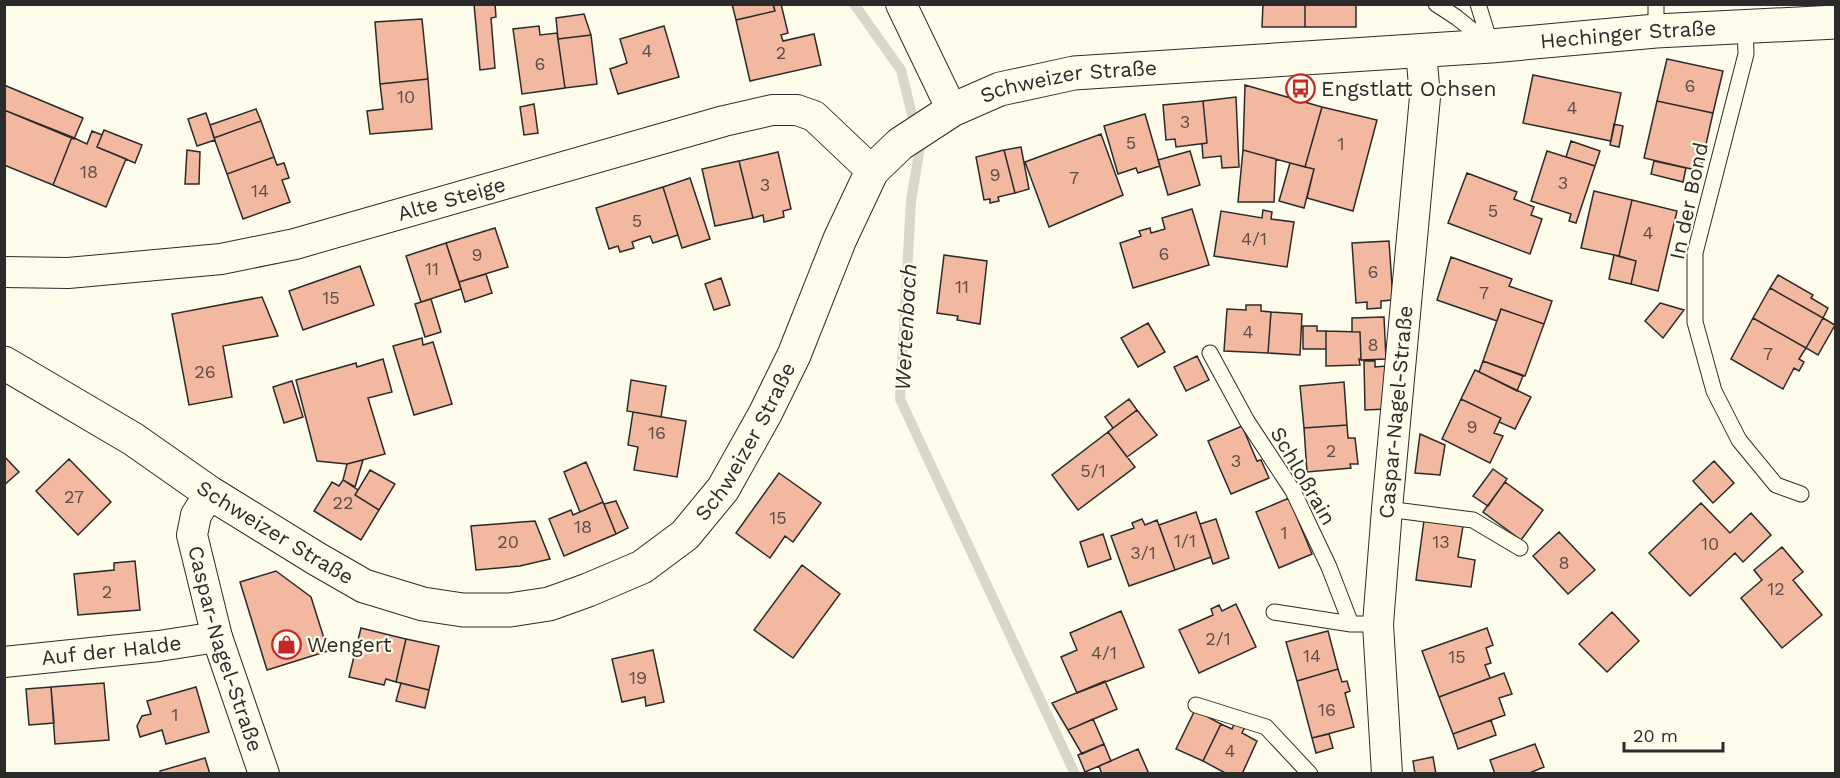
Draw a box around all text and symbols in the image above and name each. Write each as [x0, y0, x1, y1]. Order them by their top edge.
street label: Hechinger Straße [1539, 15, 1717, 53]
house number: 4 [642, 40, 653, 61]
house number: 2 [776, 42, 786, 63]
house number: 6 [535, 53, 545, 74]
street label: Schweizer Straße [976, 55, 1158, 108]
bus stop icon: Engstlatt Ochsen [1284, 73, 1316, 105]
house number: 6 [1685, 75, 1695, 96]
place label: Engstlatt Ochsen [1321, 76, 1496, 101]
house number: 10 [397, 86, 415, 107]
house number: 4 [1567, 97, 1578, 118]
house number: 3 [1180, 111, 1190, 132]
house number: 5 [1126, 132, 1136, 153]
house number: 1 [1337, 133, 1345, 154]
street label: In der Bond [1664, 140, 1713, 262]
house number: 18 [80, 161, 98, 182]
house number: 9 [989, 164, 1001, 185]
house number: 7 [1069, 167, 1079, 188]
street label: Alte Steige [394, 171, 508, 226]
house number: 3 [1558, 172, 1568, 193]
house number: 3 [760, 174, 770, 195]
house number: 14 [251, 180, 269, 201]
house number: 5 [1488, 200, 1498, 221]
house number: 5 [632, 210, 642, 231]
house number: 4 [1643, 222, 1654, 243]
house number: 4/1 [1241, 228, 1267, 249]
house number: 6 [1159, 243, 1169, 264]
house number: 9 [471, 244, 483, 265]
house number: 11 [425, 258, 439, 279]
house number: 6 [1368, 261, 1378, 282]
water label: Wertenbach [890, 263, 921, 391]
house number: 11 [955, 276, 969, 297]
house number: 7 [1479, 282, 1489, 303]
house number: 15 [322, 287, 340, 308]
street label: Caspar-Nagel-Straße [1373, 304, 1418, 520]
house number: 4 [1243, 321, 1254, 342]
house number: 8 [1367, 334, 1379, 355]
house number: 7 [1763, 343, 1773, 364]
street label: Schweizer Straße [689, 358, 800, 525]
house number: 26 [194, 361, 216, 382]
house number: 9 [1466, 416, 1478, 437]
house number: 16 [648, 422, 666, 443]
street label: Schloßrain [1265, 422, 1341, 529]
house number: 2 [1326, 440, 1336, 461]
house number: 3 [1231, 450, 1241, 471]
house number: 5/1 [1080, 460, 1106, 481]
street label: Schweizer Straße [192, 475, 358, 589]
house number: 27 [64, 486, 84, 507]
house number: 22 [333, 492, 354, 513]
house number: 15 [769, 507, 787, 528]
house number: 18 [574, 516, 592, 537]
house number: 1 [1280, 522, 1288, 543]
house number: 1/1 [1174, 530, 1196, 551]
house number: 20 [497, 531, 519, 552]
house number: 13 [1432, 531, 1450, 552]
house number: 10 [1701, 533, 1719, 554]
house number: 3/1 [1130, 542, 1156, 563]
street label: Caspar-Nagel-Straße [183, 543, 268, 755]
house number: 8 [1558, 552, 1570, 573]
house number: 12 [1767, 578, 1785, 599]
house number: 2 [102, 581, 112, 602]
house number: 2/1 [1205, 628, 1231, 649]
shop icon: Wengert [270, 629, 302, 661]
street label: Auf der Halde [40, 630, 183, 670]
place label: Wengert [307, 632, 392, 657]
house number: 4/1 [1091, 642, 1117, 663]
house number: 14 [1303, 645, 1321, 666]
house number: 15 [1448, 646, 1466, 667]
house number: 19 [629, 667, 647, 688]
house number: 16 [1318, 699, 1336, 720]
house number: 1 [171, 704, 179, 725]
scale bar [1624, 715, 1723, 753]
text: 20 m [1633, 725, 1678, 746]
house number: 4 [1225, 740, 1236, 761]

